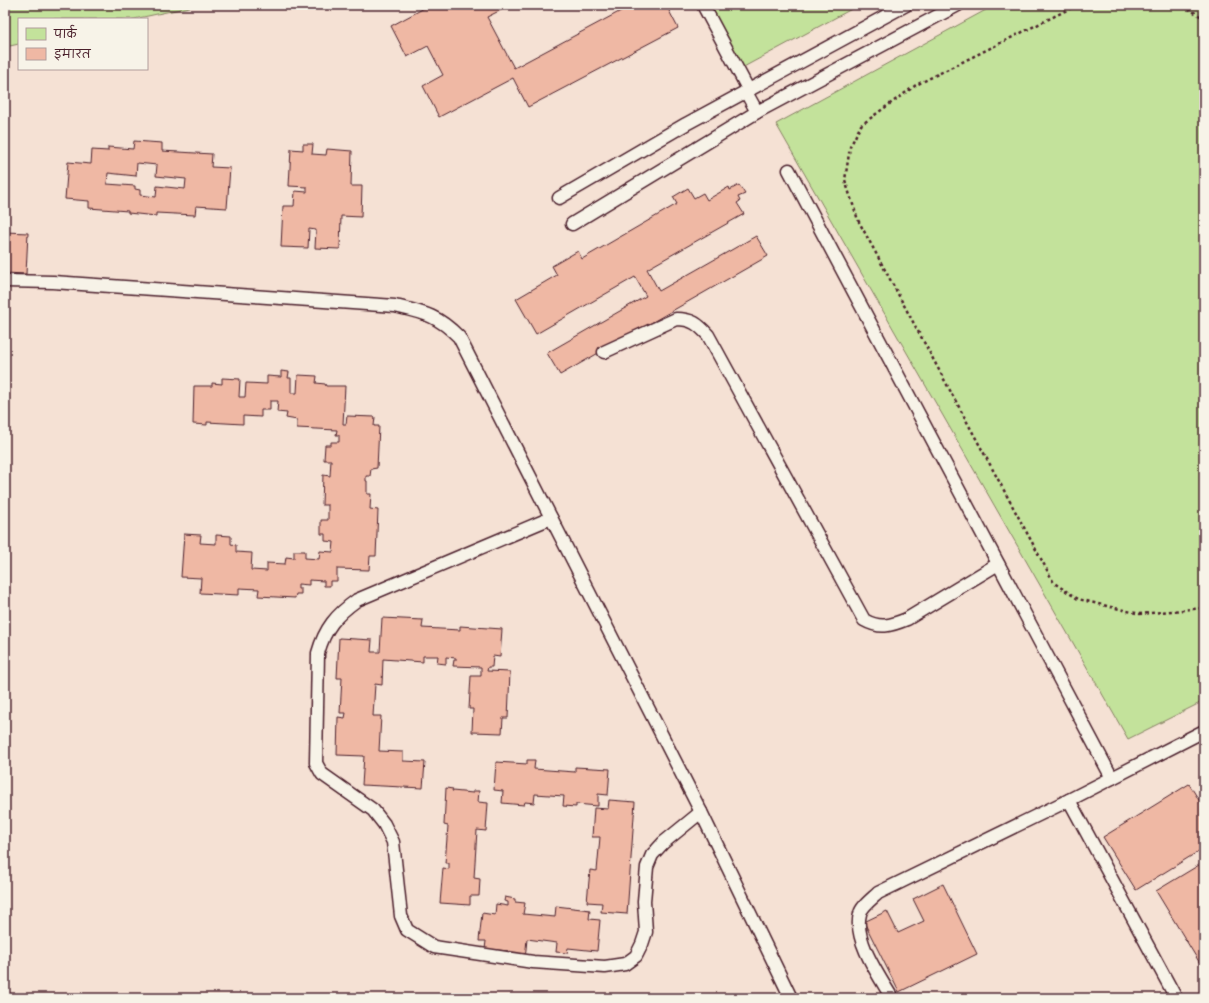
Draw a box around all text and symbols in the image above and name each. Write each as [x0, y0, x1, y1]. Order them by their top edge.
legend [18, 18, 148, 70]
text: पार्क [53, 24, 78, 41]
text: इमारत [54, 45, 92, 61]

